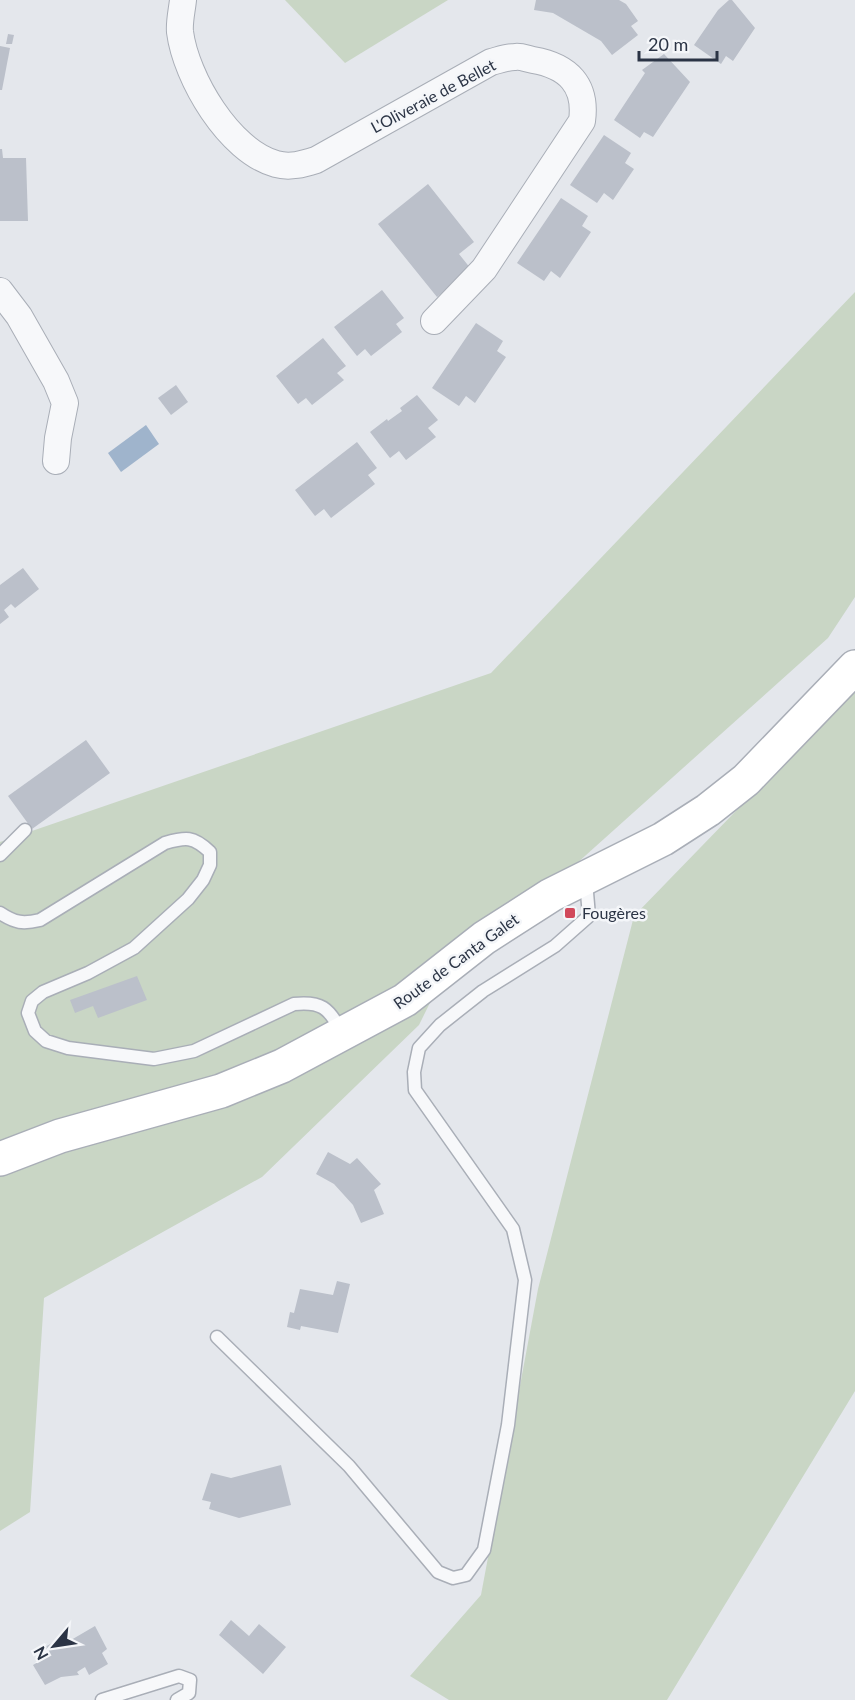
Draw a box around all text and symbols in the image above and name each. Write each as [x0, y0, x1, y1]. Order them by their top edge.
scale bar [639, 24, 717, 62]
text: 20 m [648, 33, 688, 55]
street label: L'Oliveraie de Bellet [367, 55, 499, 136]
place label: Fougères [582, 903, 646, 922]
marker: Fougères [563, 906, 577, 920]
street label: Route de Canta Galet [389, 909, 522, 1012]
north arrow [24, 1616, 84, 1676]
text: N [29, 1644, 52, 1664]

